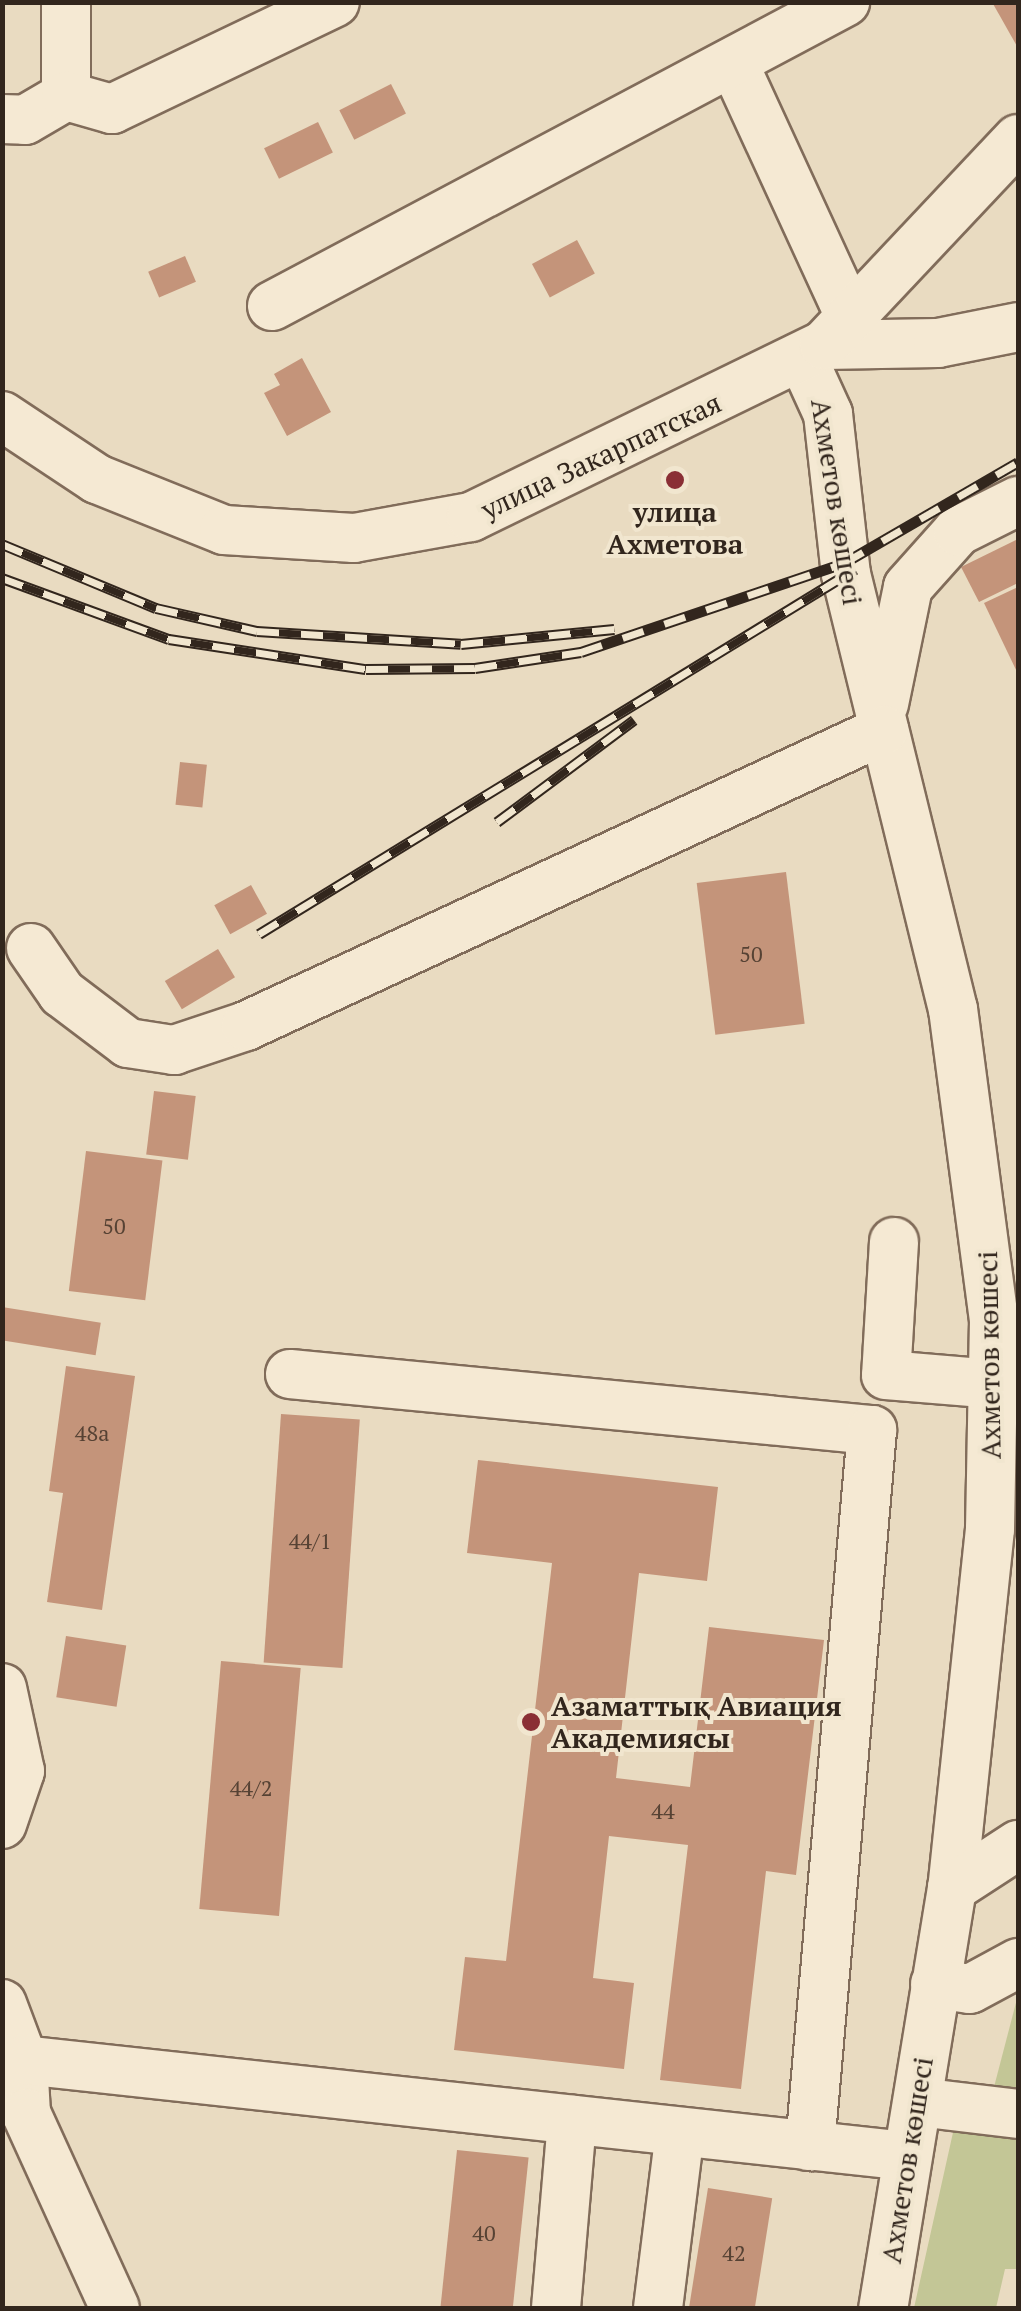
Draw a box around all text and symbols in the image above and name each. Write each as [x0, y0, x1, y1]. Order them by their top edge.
street label: улица Закарпатская [476, 386, 726, 526]
street label: Ахметов көшесі [804, 396, 870, 608]
marker: улица Ахметова [664, 469, 686, 491]
place label: улица Ахметова [607, 495, 743, 561]
house number: 50 [739, 941, 763, 967]
house number: 50 [102, 1213, 126, 1239]
street label: Ахметов көшесі [970, 1251, 1008, 1459]
house number: 48а [75, 1420, 109, 1446]
house number: 44/1 [289, 1528, 331, 1554]
place label: Азаматтық Авиация Академиясы [551, 1689, 842, 1755]
marker: Азаматтық Авиация Академиясы [520, 1711, 542, 1733]
house number: 44/2 [230, 1775, 272, 1801]
house number: 44 [651, 1798, 675, 1824]
street label: Ахметов көшесі [874, 2054, 940, 2266]
house number: 40 [472, 2220, 496, 2246]
house number: 42 [722, 2240, 746, 2266]

